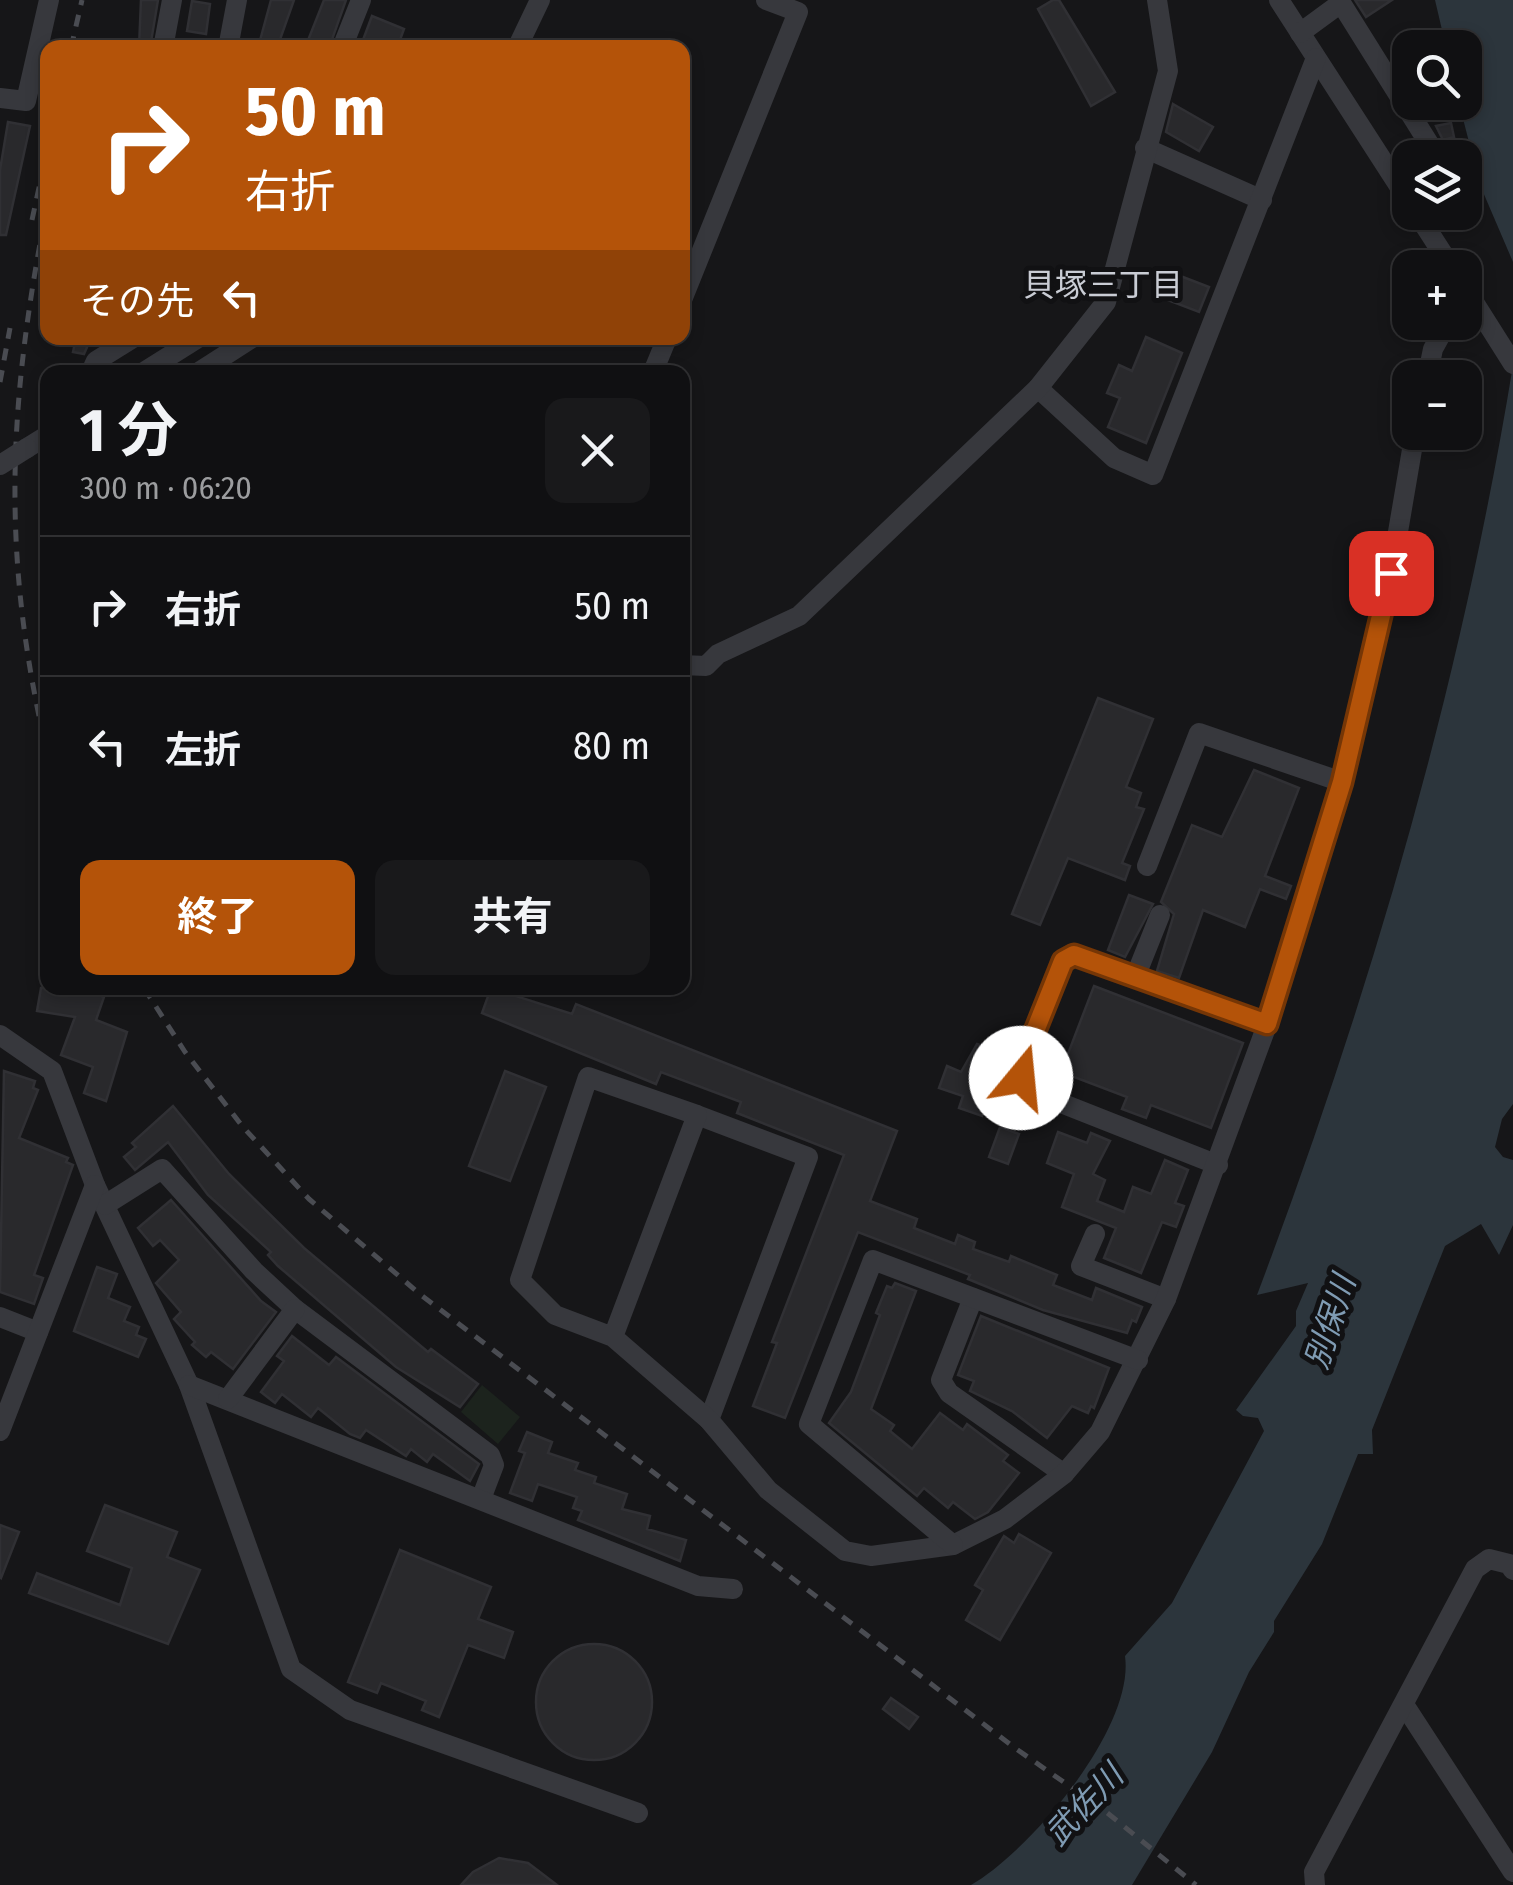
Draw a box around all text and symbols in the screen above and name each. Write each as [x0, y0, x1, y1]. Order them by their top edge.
map controls [1392, 30, 1482, 450]
button: search [1392, 30, 1482, 120]
text: 50 m [245, 70, 386, 154]
icon: right [80, 80, 210, 210]
button: layers [1392, 140, 1482, 230]
text: 右折 [245, 165, 335, 219]
button: + [1392, 250, 1482, 340]
district label: 貝塚三丁目 [1023, 266, 1183, 304]
icon: left [214, 270, 269, 325]
text: その先 [80, 278, 194, 324]
button: − [1392, 360, 1482, 450]
text: 1 分 [80, 395, 178, 467]
button: close [545, 398, 650, 503]
text: 300 m · 06:20 [80, 469, 252, 507]
pin [1349, 531, 1434, 616]
icon: arrive [1364, 546, 1419, 601]
icon: right [80, 579, 135, 634]
text: 50 m [575, 583, 650, 629]
text: 右折 [165, 587, 241, 633]
icon: left [80, 719, 135, 774]
text: 80 m [573, 723, 650, 769]
text: 左折 [165, 727, 241, 773]
button: 終了 [80, 860, 355, 975]
button: 共有 [375, 860, 650, 975]
position arrow [969, 1026, 1073, 1130]
water label: 別保川 [1297, 1268, 1364, 1374]
water label: 武佐川 [1037, 1755, 1133, 1853]

